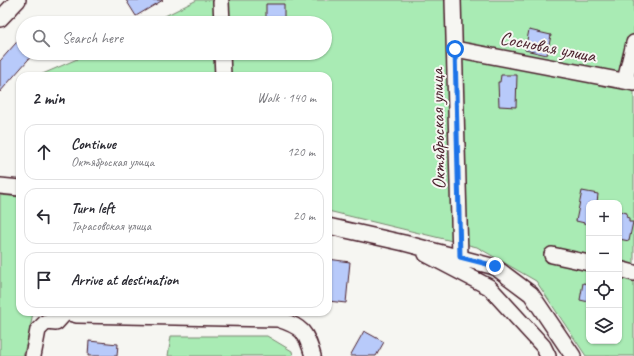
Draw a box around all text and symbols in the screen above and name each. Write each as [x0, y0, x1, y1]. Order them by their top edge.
search box [16, 16, 332, 60]
street label: Сосновая улица [498, 26, 599, 68]
icon: search [30, 27, 52, 49]
text: Search here [62, 29, 123, 48]
route start [446, 40, 464, 58]
street label: Октябрьская улица [425, 66, 451, 190]
text: 2 min [32, 88, 65, 109]
text: Walk · 140 m [257, 90, 316, 106]
text: Continue [71, 135, 116, 154]
icon: ahead [33, 141, 55, 163]
text: 120 m [287, 144, 315, 160]
text: Октябрьская улица [71, 154, 154, 170]
text: Turn left [71, 199, 114, 218]
map controls [586, 200, 622, 344]
button: + [586, 200, 622, 236]
icon: left [33, 205, 55, 227]
text: 20 m [293, 208, 315, 224]
text: Тарасовская улица [71, 218, 151, 234]
button: − [586, 236, 622, 272]
route end [486, 257, 504, 275]
icon: arrive [33, 269, 55, 291]
text: Arrive at destination [71, 271, 178, 290]
button: locate [586, 272, 622, 308]
button: layers [586, 308, 622, 344]

